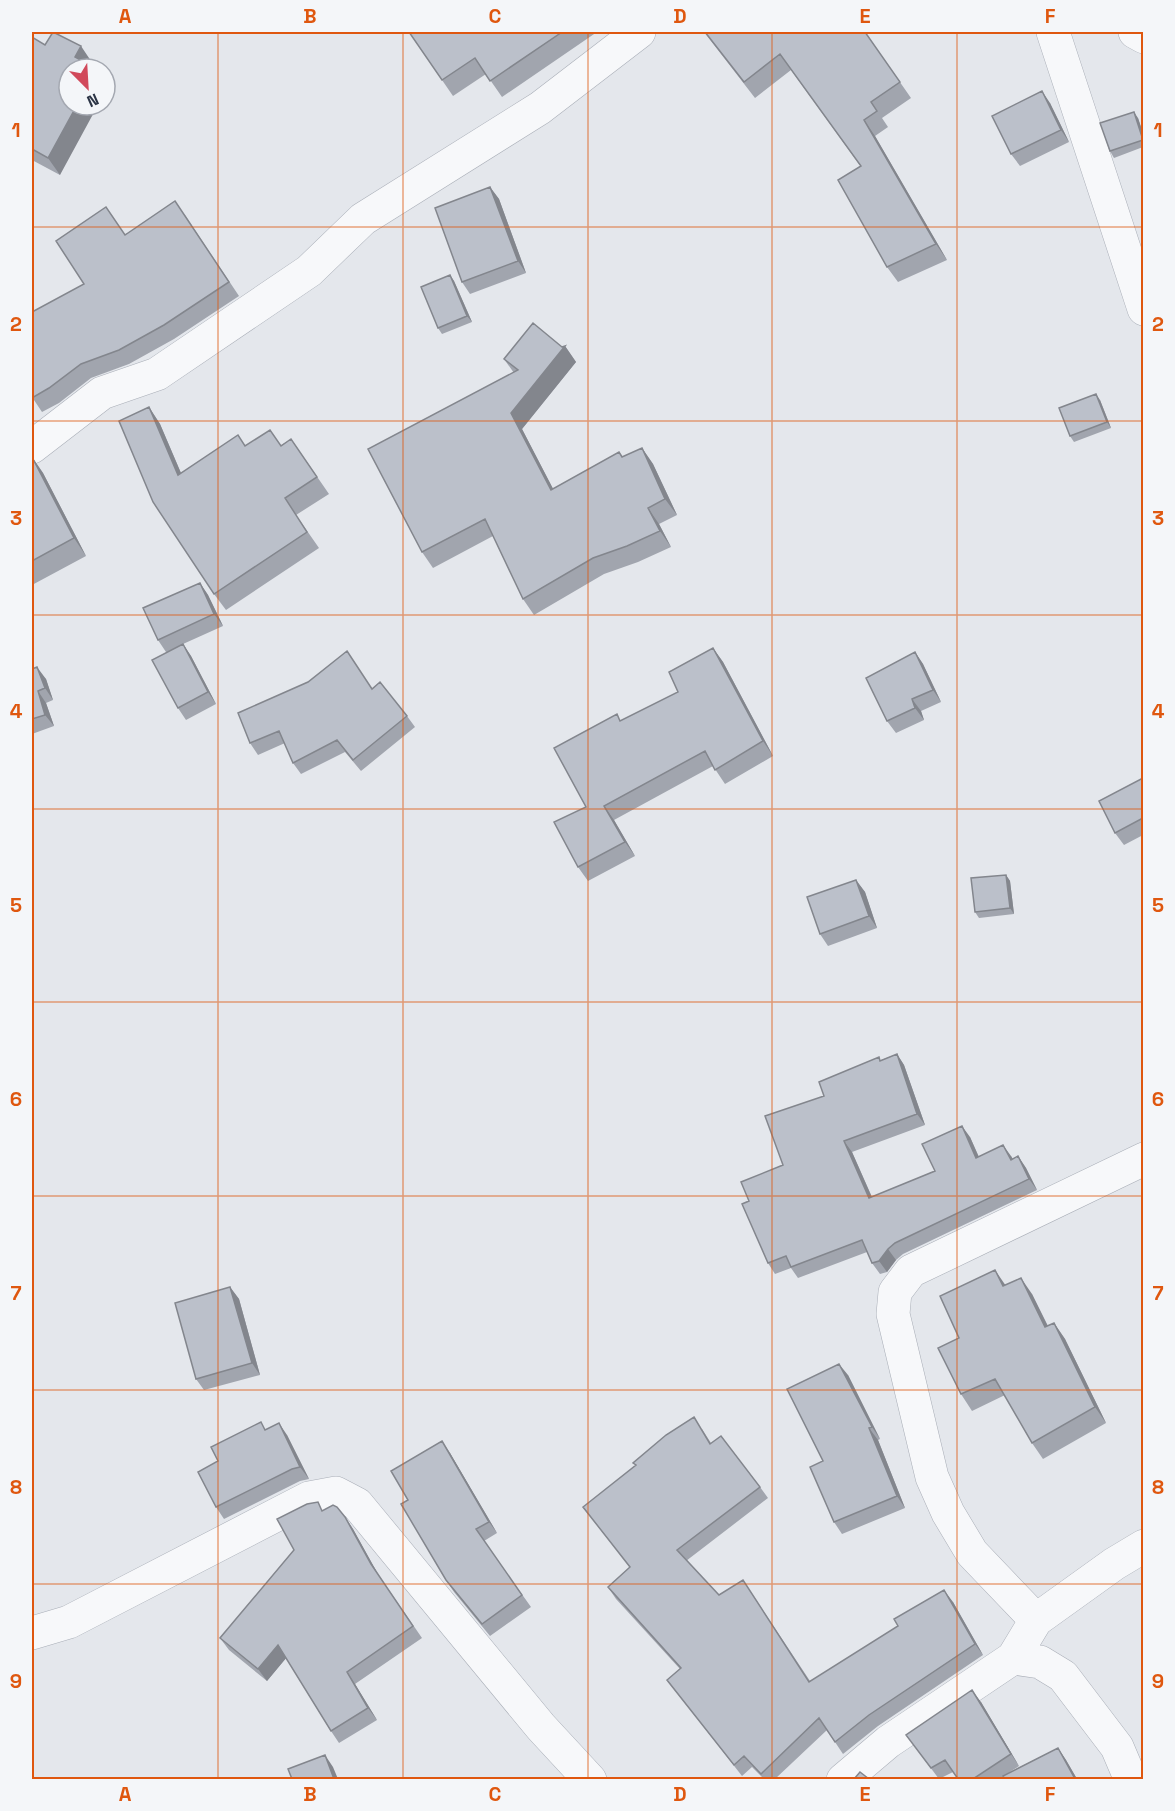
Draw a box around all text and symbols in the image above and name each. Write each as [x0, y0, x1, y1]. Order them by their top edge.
text: A [119, 3, 132, 29]
text: B [303, 3, 317, 29]
text: C [489, 3, 502, 29]
text: D [673, 3, 687, 29]
text: E [859, 3, 871, 29]
text: F [1045, 3, 1056, 29]
north arrow [57, 57, 117, 117]
text: N [84, 88, 102, 112]
text: 1 [11, 117, 21, 143]
text: 1 [1153, 117, 1163, 143]
text: 2 [10, 311, 22, 337]
text: 2 [1152, 311, 1164, 337]
text: 3 [10, 505, 22, 531]
text: 3 [1152, 505, 1164, 531]
text: 4 [10, 698, 23, 724]
text: 4 [1152, 698, 1165, 724]
text: 5 [10, 892, 22, 918]
text: 5 [1152, 892, 1164, 918]
text: 6 [10, 1086, 22, 1112]
text: 6 [1152, 1086, 1164, 1112]
text: 7 [10, 1280, 22, 1306]
text: 7 [1152, 1280, 1164, 1306]
text: 8 [10, 1474, 22, 1500]
text: 8 [1152, 1474, 1164, 1500]
text: 9 [10, 1668, 22, 1694]
text: 9 [1152, 1668, 1164, 1694]
text: A [119, 1781, 132, 1807]
text: B [303, 1781, 317, 1807]
text: C [489, 1781, 502, 1807]
text: D [673, 1781, 687, 1807]
text: E [859, 1781, 871, 1807]
text: F [1045, 1781, 1056, 1807]

